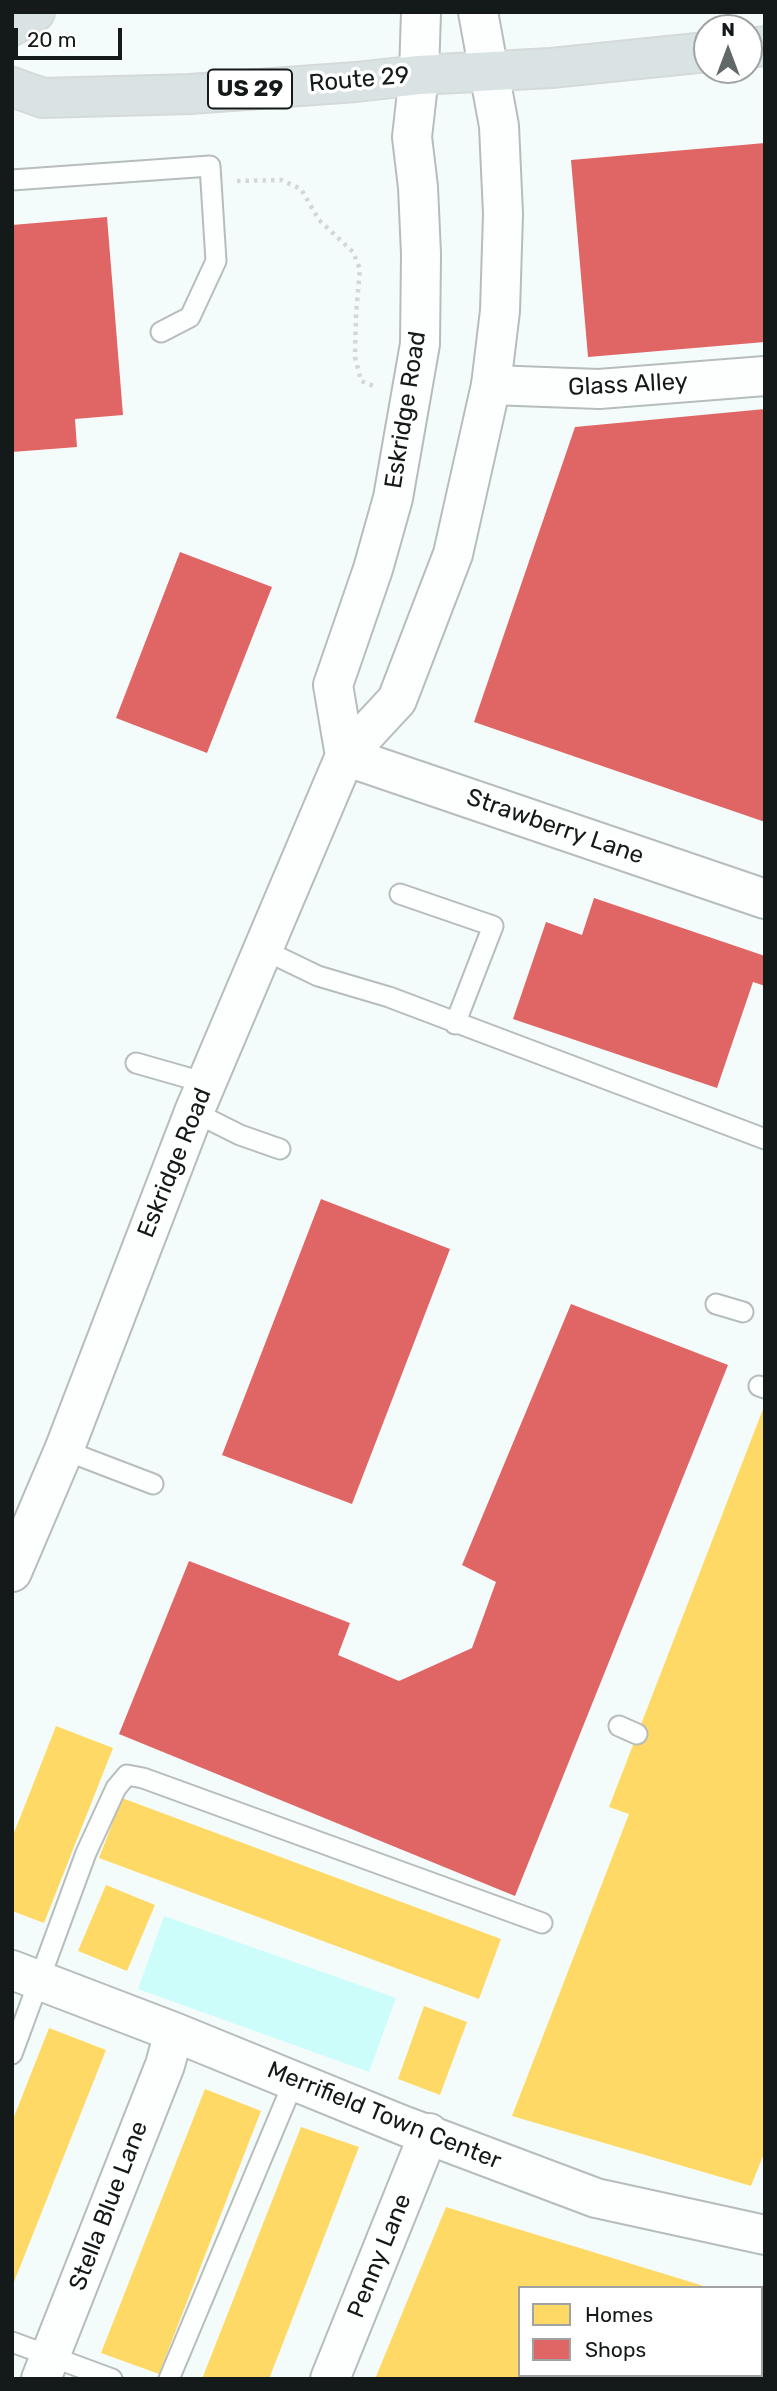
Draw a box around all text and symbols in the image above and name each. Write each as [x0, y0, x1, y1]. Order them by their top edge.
scale bar [18, 14, 126, 58]
north arrow [693, 14, 763, 84]
text: N [721, 18, 735, 41]
text: 20 m [27, 27, 76, 52]
street label: Route 29 [308, 61, 410, 99]
road number: US 29 [208, 69, 292, 108]
street label: Eskridge Road [379, 329, 433, 491]
street label: Glass Alley [567, 367, 689, 403]
street label: Strawberry Lane [463, 783, 647, 871]
street label: Eskridge Road [132, 1084, 218, 1242]
street label: Merrifield Town Center [263, 2056, 505, 2176]
street label: Stella Blue Lane [63, 2117, 155, 2295]
street label: Penny Lane [342, 2190, 418, 2322]
legend [518, 2286, 763, 2377]
text: Homes [585, 2302, 653, 2327]
text: Shops [585, 2337, 646, 2362]

